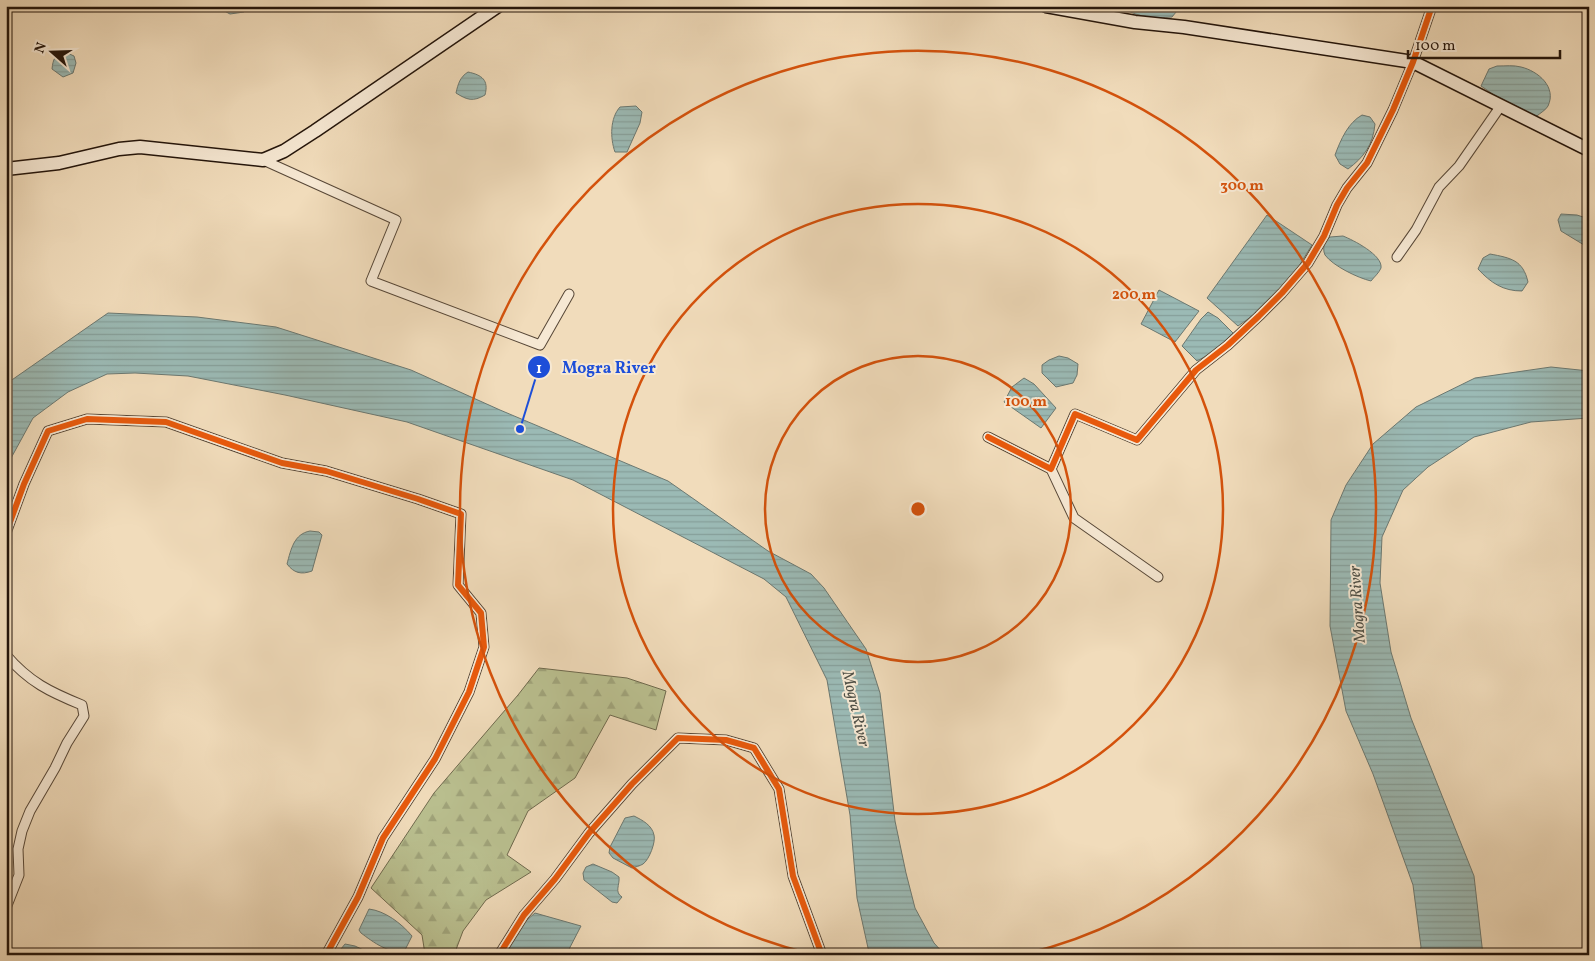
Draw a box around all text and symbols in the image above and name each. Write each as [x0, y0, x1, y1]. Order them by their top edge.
north arrow [28, 28, 78, 78]
scale bar [1408, 28, 1560, 60]
text: 100 m [1415, 36, 1455, 57]
text: N [31, 40, 52, 56]
text: 300 m [1220, 176, 1264, 197]
text: 200 m [1112, 285, 1156, 306]
callout: Mogra River [527, 352, 666, 383]
text: Mogra River [562, 358, 656, 380]
text: 1 [536, 359, 542, 380]
text: 100 m [1005, 392, 1048, 413]
centre of rings [909, 500, 927, 518]
water label: Mogra River [1344, 564, 1372, 644]
water label: Mogra River [835, 668, 875, 750]

